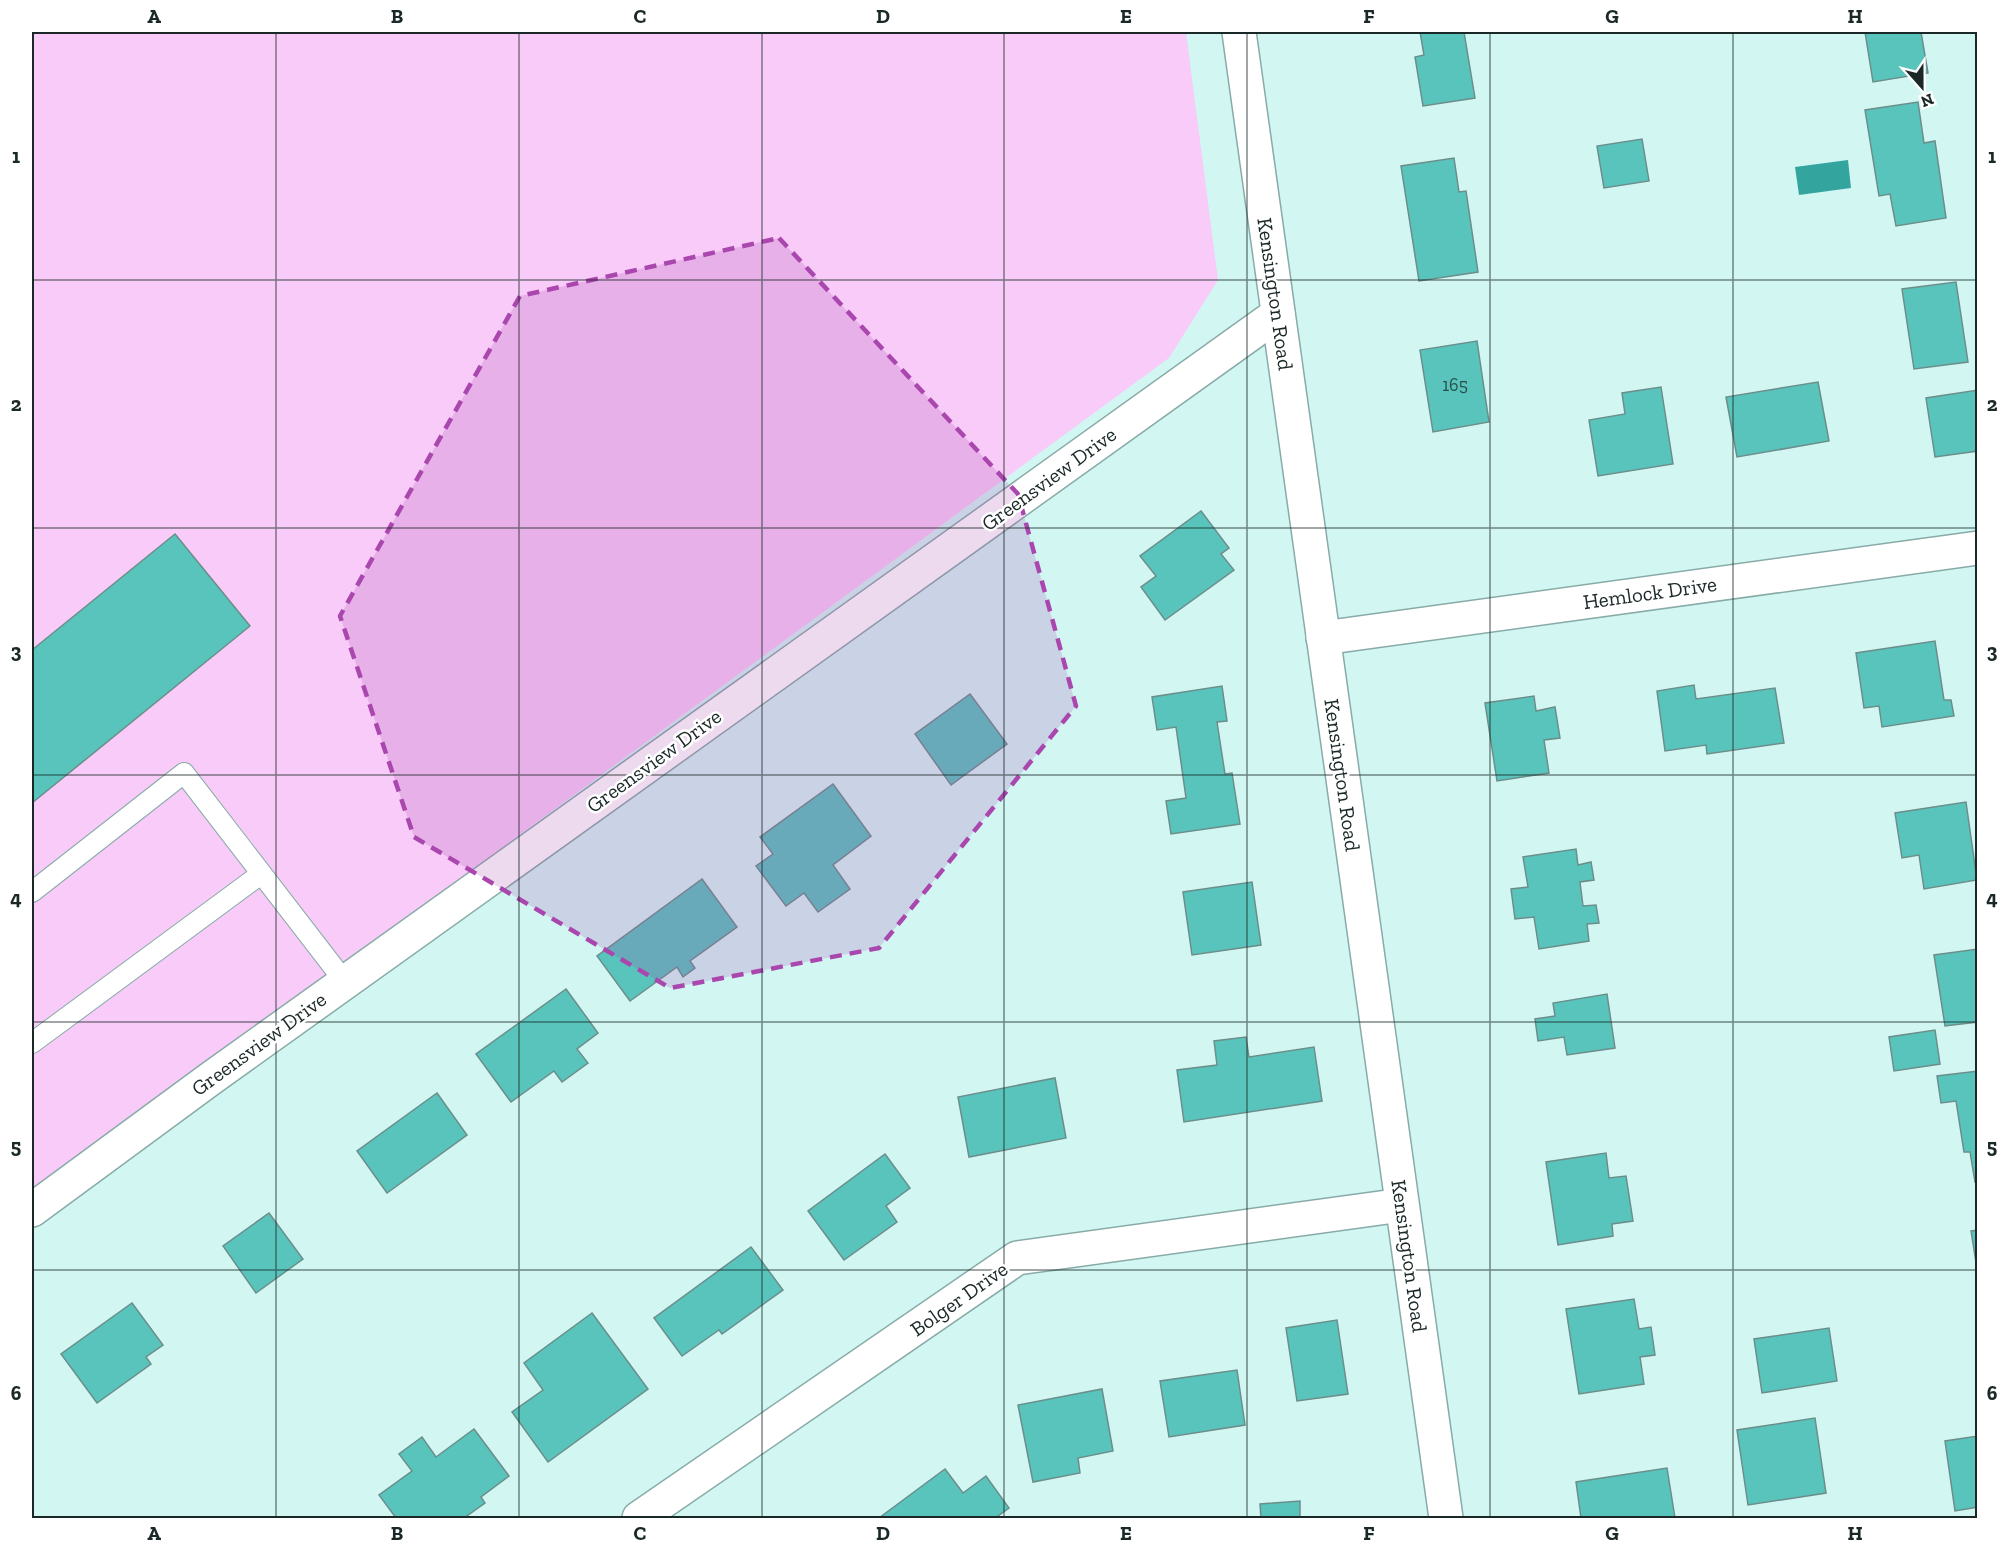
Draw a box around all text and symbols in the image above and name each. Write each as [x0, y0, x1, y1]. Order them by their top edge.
text: A [147, 4, 161, 28]
text: B [391, 4, 403, 28]
text: C [634, 4, 647, 28]
text: D [876, 4, 890, 28]
text: E [1120, 4, 1132, 28]
text: F [1363, 4, 1375, 28]
text: G [1605, 4, 1619, 28]
text: H [1847, 4, 1863, 28]
north arrow [1892, 57, 1952, 117]
text: N [1918, 89, 1936, 112]
text: 1 [12, 144, 20, 168]
text: 1 [1988, 144, 1996, 168]
street label: Kensington Road [1252, 216, 1299, 372]
house number: 165 [1442, 374, 1468, 396]
text: 2 [11, 392, 22, 416]
text: 2 [1987, 392, 1998, 416]
street label: Greensview Drive [976, 421, 1121, 536]
street label: Hemlock Drive [1582, 571, 1718, 614]
text: 3 [11, 639, 22, 663]
text: 3 [1987, 639, 1998, 663]
street label: Kensington Road [1319, 697, 1366, 853]
street label: Greensview Drive [581, 703, 726, 818]
text: 4 [10, 886, 22, 910]
text: 4 [1986, 886, 1998, 910]
street label: Greensview Drive [186, 986, 331, 1101]
text: 5 [11, 1134, 21, 1158]
text: 5 [1987, 1134, 1997, 1158]
street label: Kensington Road [1386, 1178, 1433, 1334]
street label: Bolger Drive [905, 1256, 1012, 1341]
text: 6 [11, 1381, 22, 1405]
text: 6 [1987, 1381, 1998, 1405]
text: A [147, 1521, 161, 1545]
text: B [391, 1521, 403, 1545]
text: C [634, 1521, 647, 1545]
text: D [876, 1521, 890, 1545]
text: E [1120, 1521, 1132, 1545]
text: F [1363, 1521, 1375, 1545]
text: G [1605, 1521, 1619, 1545]
text: H [1847, 1521, 1863, 1545]

